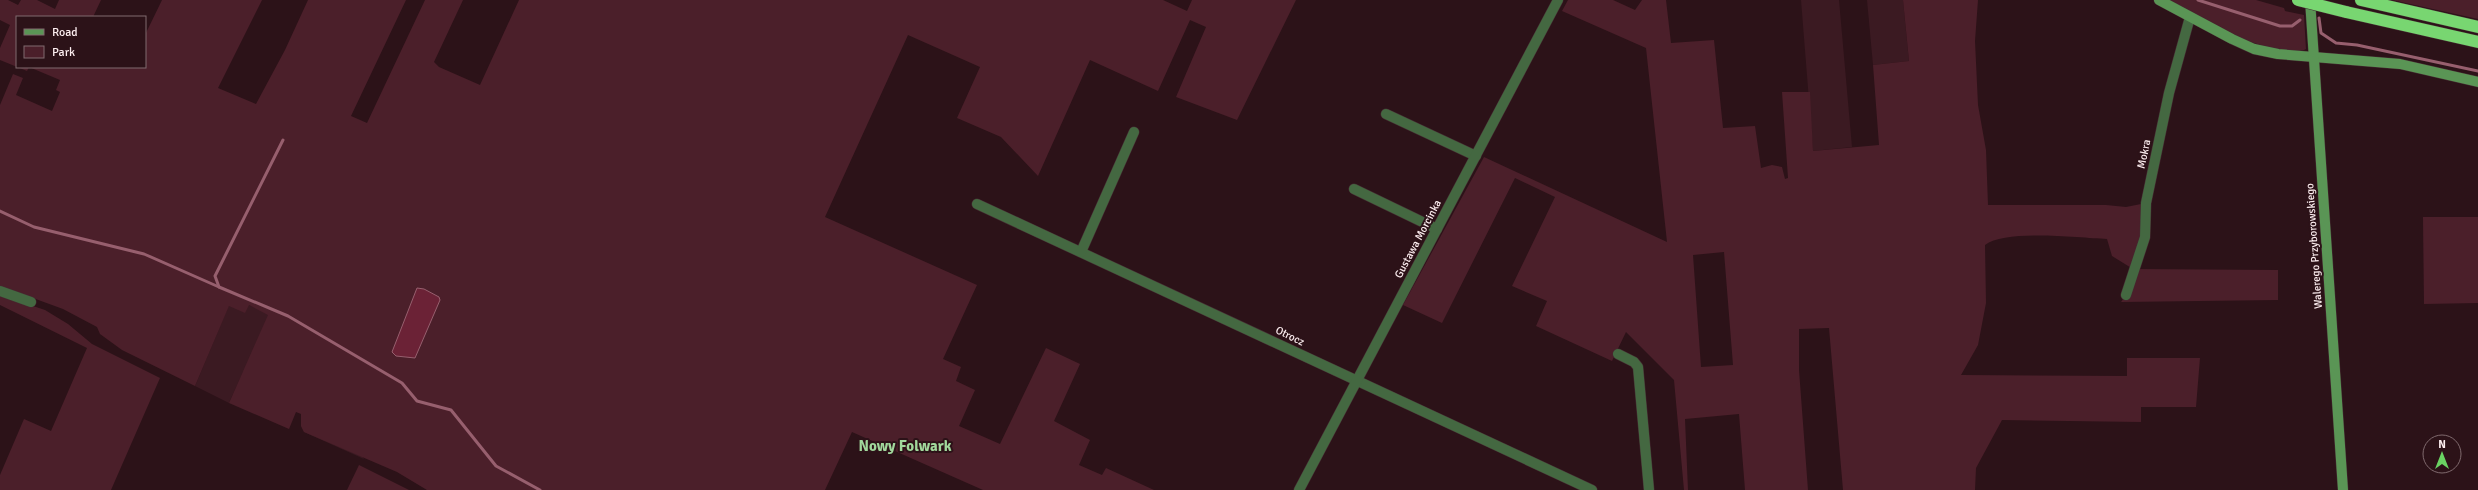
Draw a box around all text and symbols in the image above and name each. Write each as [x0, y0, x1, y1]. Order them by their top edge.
legend [16, 16, 146, 68]
text: Road [52, 25, 78, 40]
text: Park [52, 45, 75, 60]
street label: Mokra [2135, 138, 2154, 170]
street label: Walerego Przyborowskiego [2303, 182, 2325, 309]
street label: Gustawa Morcinka [1392, 197, 1444, 280]
street label: Otrocz [1273, 323, 1307, 349]
north arrow [2422, 434, 2462, 474]
district label: Nowy Folwark [858, 437, 952, 455]
text: N [2438, 438, 2446, 451]

